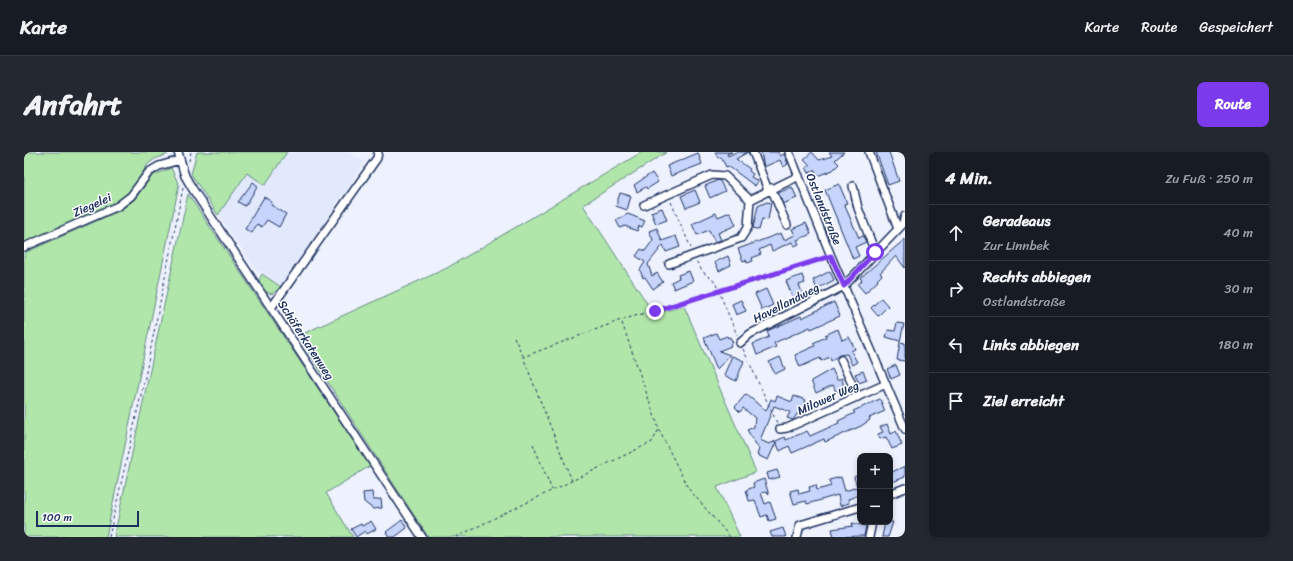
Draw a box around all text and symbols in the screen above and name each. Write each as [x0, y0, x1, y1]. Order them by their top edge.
text: Karte [20, 11, 67, 44]
text: Karte [1085, 15, 1119, 40]
text: Route [1141, 15, 1177, 40]
text: Gespeichert [1199, 15, 1273, 40]
text: Anfahrt [24, 80, 122, 129]
button: Route [1197, 82, 1269, 127]
text: 4 Min. [945, 163, 993, 193]
text: Zu Fuß · 250 m [1165, 167, 1253, 190]
street label: Ostlandstraße [800, 170, 849, 249]
street label: Ziegelei [69, 186, 116, 223]
text: Geradeaus [983, 208, 1051, 234]
text: 40 m [1223, 221, 1253, 244]
icon: ahead [945, 222, 967, 244]
text: Zur Linnbek [983, 234, 1050, 257]
route start [866, 243, 884, 261]
text: Rechts abbiegen [983, 264, 1091, 290]
street label: Havellandweg [749, 277, 823, 329]
text: 30 m [1224, 277, 1253, 300]
icon: right [945, 278, 967, 300]
text: Ostlandstraße [983, 290, 1065, 313]
street label: Schäferkatenweg [272, 295, 340, 385]
route end [646, 302, 664, 320]
text: Links abbiegen [983, 332, 1079, 358]
text: 180 m [1218, 333, 1253, 356]
icon: left [945, 334, 967, 356]
street label: Milower Weg [793, 374, 863, 422]
text: Ziel erreicht [983, 388, 1064, 414]
icon: arrive [945, 390, 967, 412]
map controls [857, 453, 893, 525]
button: + [857, 453, 893, 489]
button: − [857, 489, 893, 525]
text: 100 m [42, 508, 72, 527]
scale bar [36, 509, 139, 528]

